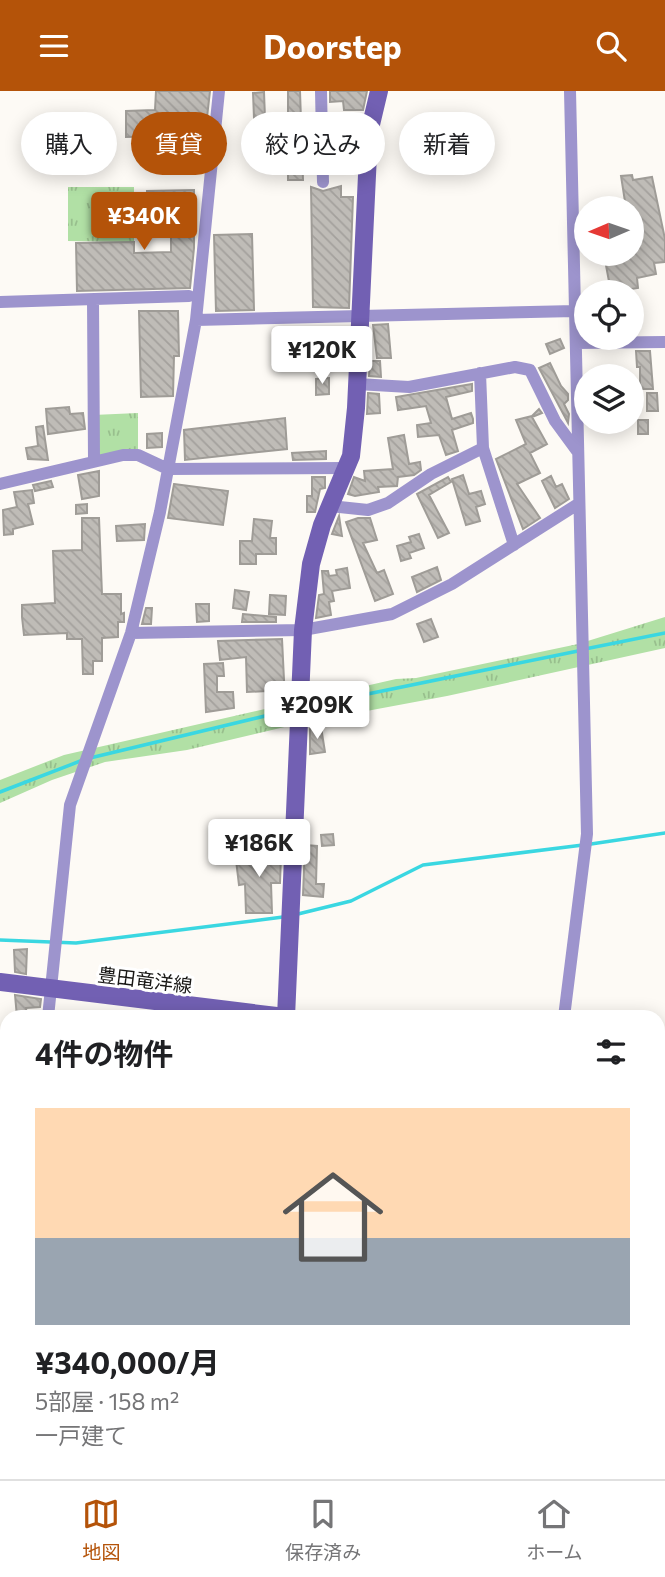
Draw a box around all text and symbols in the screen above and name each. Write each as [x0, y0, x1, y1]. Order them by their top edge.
text: Doorstep [263, 26, 402, 66]
icon: menu [35, 27, 73, 65]
icon: search [592, 27, 630, 65]
chip: 購入 [21, 112, 117, 175]
chip: 賃貸 [131, 112, 227, 175]
chip: 絞り込み [241, 112, 385, 175]
chip: 新着 [399, 112, 495, 175]
pin: ¥340K [95, 193, 193, 252]
north arrow [574, 196, 644, 266]
map controls [574, 196, 644, 434]
text: ¥340K [107, 201, 181, 229]
button: locate [574, 280, 644, 350]
pin: ¥120K [273, 327, 371, 386]
text: ¥120K [287, 335, 357, 363]
button: layers [574, 364, 644, 434]
pin: ¥209K [268, 681, 366, 741]
text: ¥209K [280, 690, 354, 718]
pin: ¥186K [210, 819, 308, 879]
text: ¥186K [224, 828, 294, 856]
street label: 豊田竜洋線 [97, 962, 194, 997]
icon: filters [592, 1033, 630, 1071]
text: 4件の物件 [35, 1034, 173, 1071]
icon: home [270, 1154, 396, 1280]
text: ¥340,000/月 [35, 1343, 220, 1380]
text: 5部屋 · 158 m² [35, 1387, 179, 1415]
text: 一戸建て [35, 1421, 127, 1449]
tab: 地図 [82, 1495, 120, 1564]
tab: 保存済み [285, 1495, 361, 1564]
tab: ホーム [526, 1495, 583, 1564]

